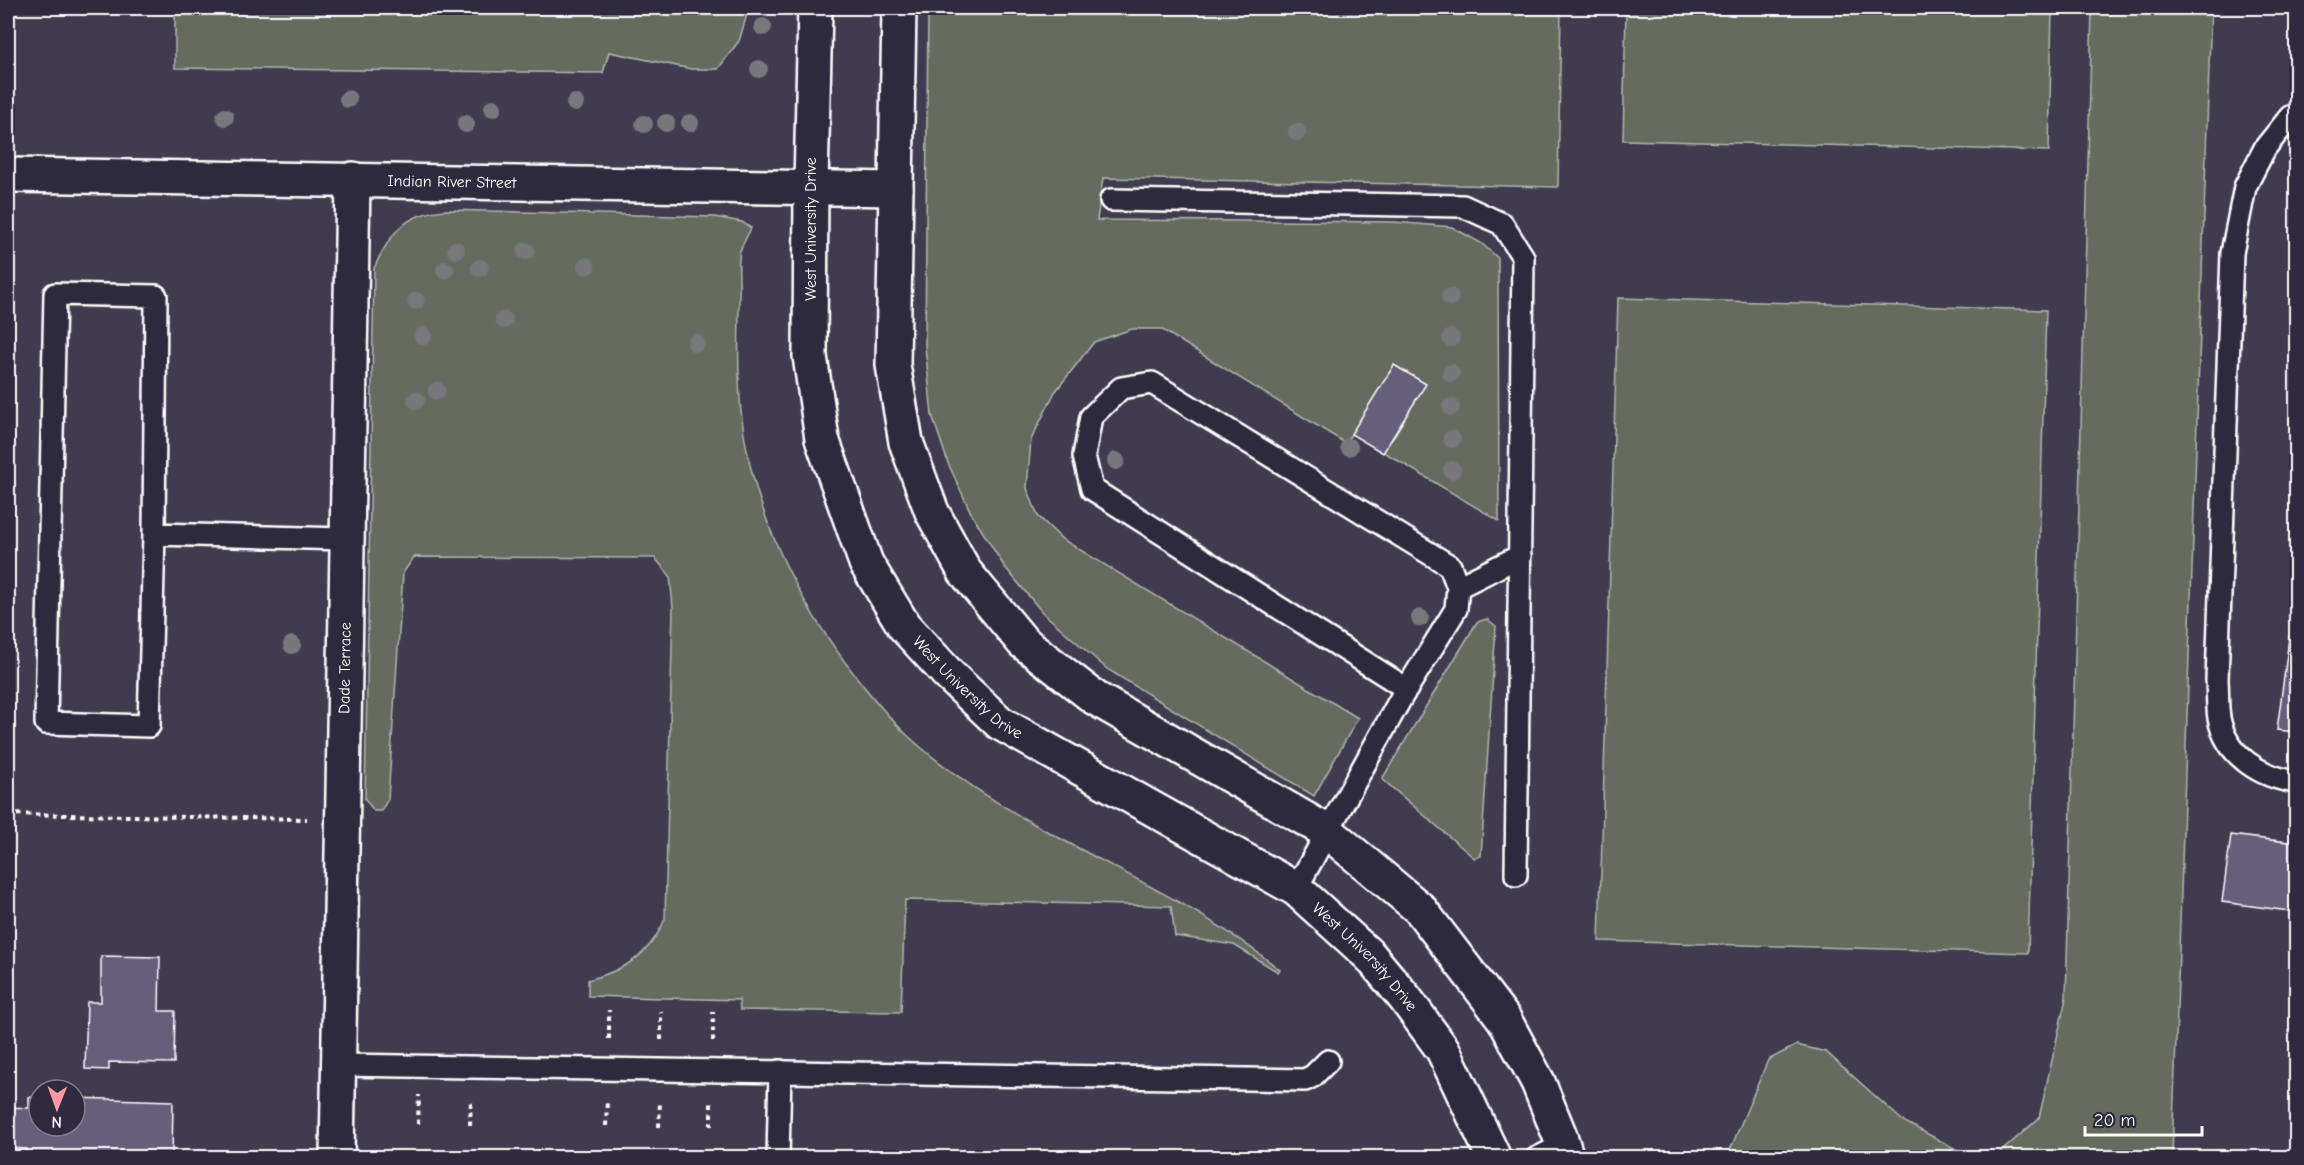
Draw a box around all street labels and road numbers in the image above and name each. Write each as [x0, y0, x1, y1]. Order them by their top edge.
street label: West University Drive [802, 157, 820, 301]
street label: Indian River Street [387, 172, 517, 192]
street label: Dade Terrace [335, 622, 355, 714]
street label: West University Drive [909, 633, 1026, 743]
street label: West University Drive [1309, 899, 1421, 1015]

